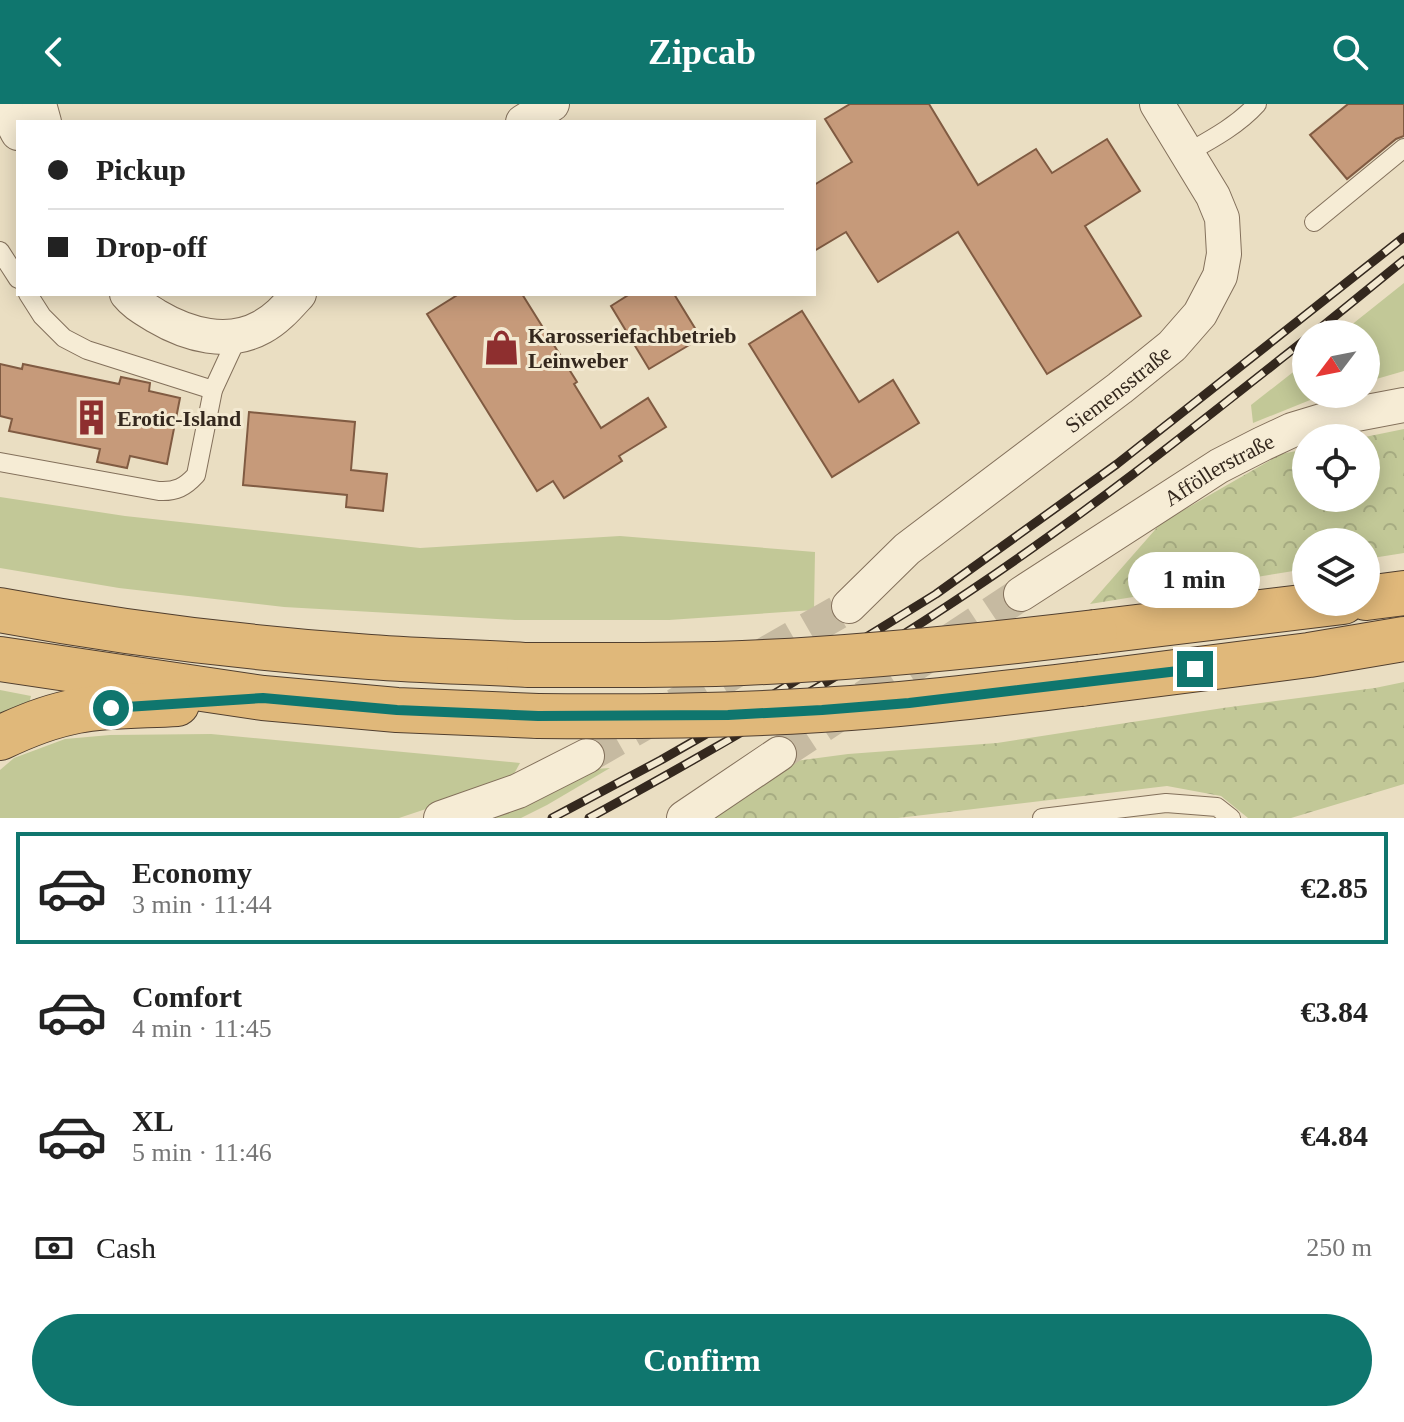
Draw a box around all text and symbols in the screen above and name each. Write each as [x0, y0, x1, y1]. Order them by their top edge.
icon: back [32, 30, 76, 74]
icon: search [1328, 30, 1372, 74]
text: Zipcab [648, 32, 756, 72]
text: Pickup [96, 153, 186, 186]
text: Drop-off [96, 230, 207, 263]
north arrow [1292, 320, 1380, 408]
map controls [1292, 320, 1380, 616]
place label: Karosseriefachbetrieb Leinweber [528, 323, 737, 373]
shop icon: Karosseriefachbetrieb Leinweber [483, 329, 521, 367]
street label: Siemensstraße [1060, 340, 1176, 438]
building icon: Erotic-Island [72, 399, 110, 437]
place label: Erotic-Island [117, 406, 241, 431]
button: locate [1292, 424, 1380, 512]
street label: Afföllerstraße [1159, 428, 1278, 511]
button: layers [1292, 528, 1380, 616]
callout: 1 min [1129, 553, 1261, 609]
text: 1 min [1163, 565, 1225, 594]
route end [1177, 651, 1213, 687]
route start [93, 690, 129, 726]
icon: car [36, 852, 108, 924]
text: Economy [132, 856, 252, 889]
text: €2.85 [1301, 871, 1368, 904]
text: 3 min · 11:44 [132, 890, 272, 919]
icon: car [36, 976, 108, 1048]
text: Comfort [132, 980, 242, 1013]
text: €3.84 [1301, 995, 1368, 1028]
text: 4 min · 11:45 [132, 1014, 272, 1043]
icon: car [36, 1100, 108, 1172]
text: XL [132, 1104, 174, 1137]
text: €4.84 [1301, 1119, 1368, 1152]
text: 5 min · 11:46 [132, 1138, 272, 1167]
icon: cash [32, 1226, 76, 1270]
text: Cash [96, 1231, 156, 1264]
text: 250 m [1306, 1233, 1372, 1262]
button: Confirm [32, 1314, 1372, 1406]

